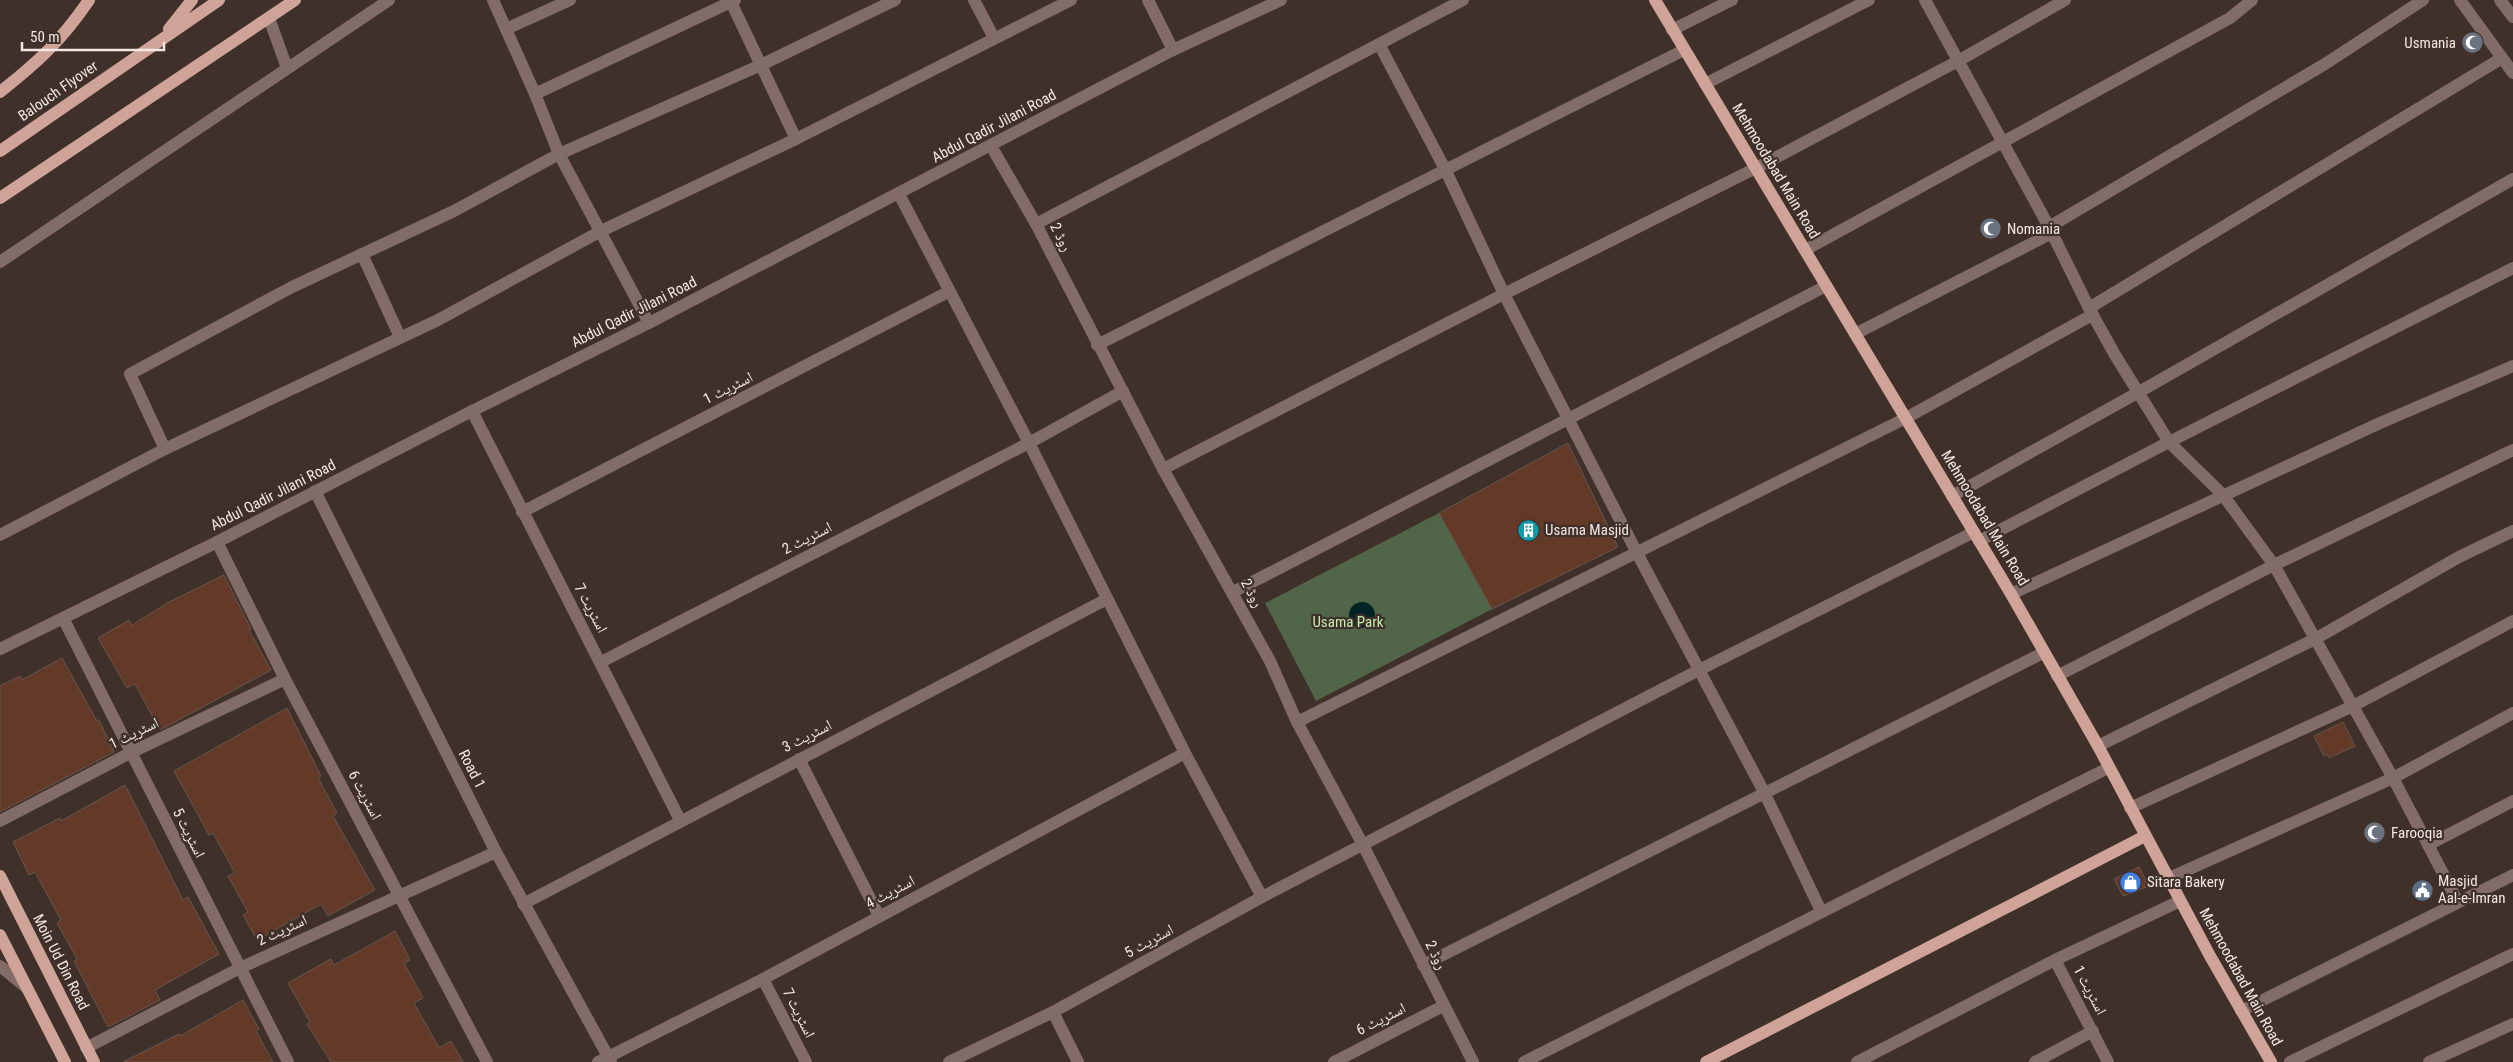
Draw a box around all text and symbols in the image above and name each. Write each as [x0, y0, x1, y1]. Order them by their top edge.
scale bar [22, 20, 165, 52]
text: 50 m [30, 28, 60, 46]
mosque icon: Usmania [2460, 31, 2484, 55]
place label: Usmania [2404, 34, 2456, 52]
street label: Balouch Flyover [15, 57, 102, 125]
street label: Abdul Qadir Jilani Road [929, 86, 1059, 166]
street label: Mehmoodabad Main Road [1728, 100, 1824, 242]
mosque icon: Nomania [1979, 217, 2003, 241]
street label: روڈ 2 [1046, 220, 1076, 255]
place label: Nomania [2007, 220, 2060, 238]
street label: Abdul Qadir Jilani Road [568, 273, 700, 351]
street label: اسٹریٹ 1 [700, 368, 756, 408]
street label: Mehmoodabad Main Road [1937, 447, 2033, 589]
street label: Abdul Qadir Jilani Road [207, 456, 339, 534]
street label: اسٹریٹ 2 [779, 518, 835, 558]
building icon: Usama Masjid [1517, 518, 1541, 542]
place label: Usama Masjid [1545, 521, 1629, 539]
street label: روڈ 2 [1237, 576, 1267, 611]
street label: اسٹریٹ 7 [571, 580, 611, 636]
park label: Usama Park [1312, 613, 1384, 631]
street label: اسٹریٹ 1 [106, 713, 162, 753]
street label: اسٹریٹ 3 [779, 716, 835, 756]
street label: Road 1 [455, 747, 489, 791]
street label: اسٹریٹ 6 [345, 767, 385, 823]
street label: اسٹریٹ 5 [169, 805, 209, 861]
mosque icon: Farooqia [2363, 821, 2387, 845]
place label: Farooqia [2391, 824, 2443, 842]
shop icon: Sitara Bakery [2119, 870, 2143, 894]
street label: اسٹریٹ 4 [862, 872, 918, 912]
place label: Masjid Aal-e-Imran [2438, 872, 2506, 907]
place label: Sitara Bakery [2147, 873, 2225, 891]
public building icon: Masjid Aal-e-Imran [2410, 878, 2434, 902]
street label: Mehmoodabad Main Road [2196, 905, 2286, 1049]
street label: Moin Ud Din Road [29, 911, 93, 1013]
street label: اسٹریٹ 2 [254, 911, 310, 949]
street label: اسٹریٹ 5 [1121, 920, 1177, 962]
street label: روڈ 2 [1421, 938, 1451, 973]
street label: اسٹریٹ 1 [2070, 962, 2110, 1018]
street label: اسٹریٹ 7 [779, 985, 819, 1041]
street label: اسٹریٹ 6 [1353, 999, 1409, 1039]

